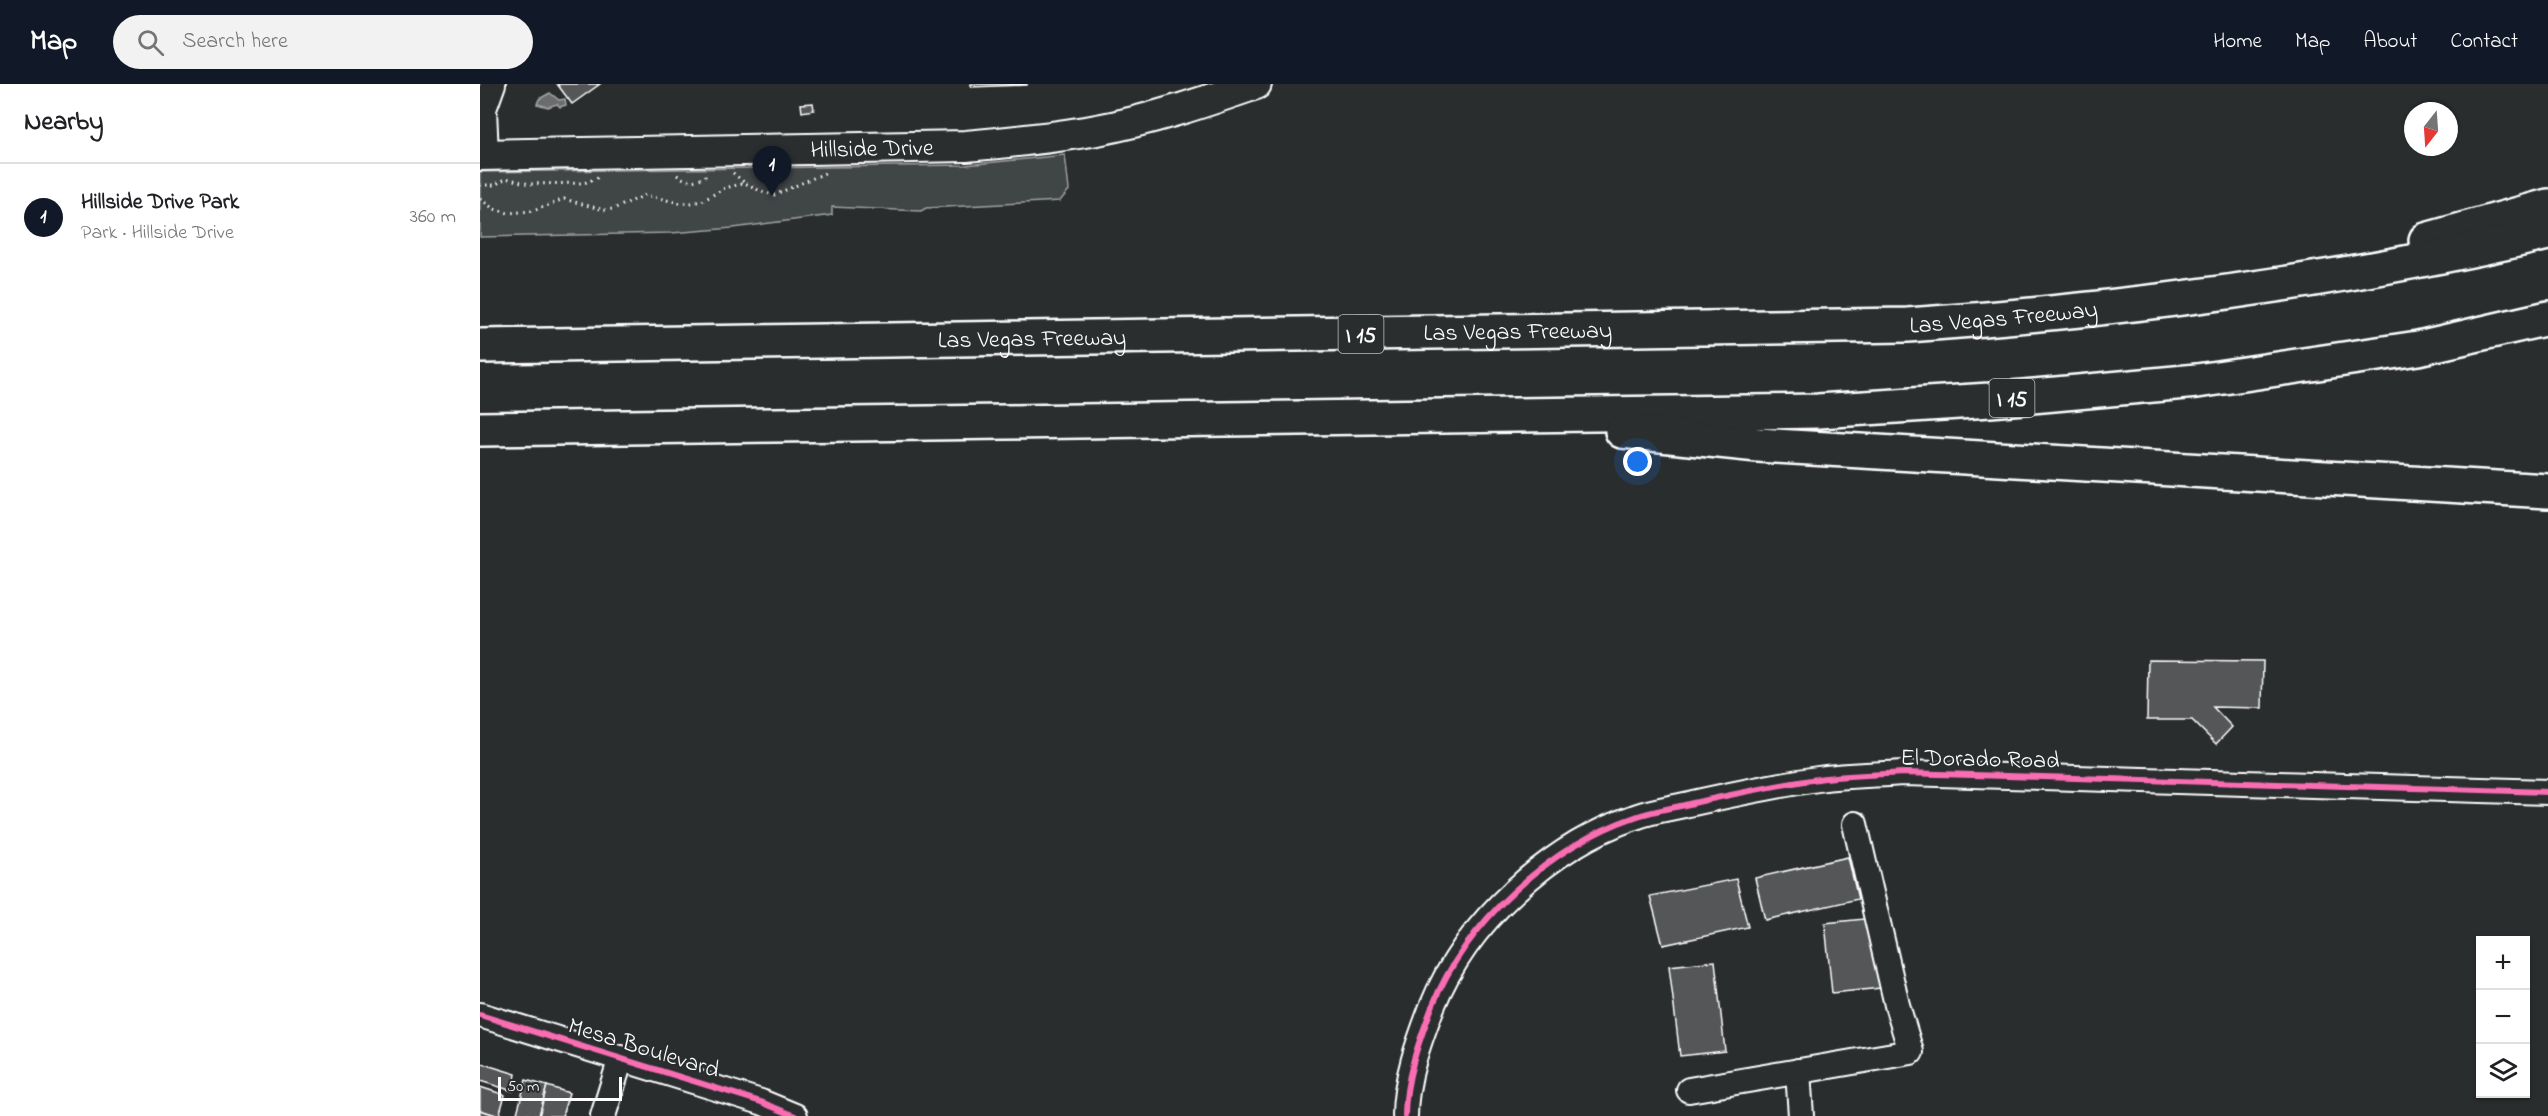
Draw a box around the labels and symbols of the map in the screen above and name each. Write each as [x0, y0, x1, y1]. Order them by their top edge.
north arrow [2404, 102, 2458, 156]
street label: Hillside Drive [810, 132, 934, 169]
pin: 1 [752, 147, 792, 196]
street label: Las Vegas Freeway [1908, 293, 2100, 345]
street label: Las Vegas Freeway [1423, 314, 1613, 352]
road number: I 15 [1338, 315, 1384, 353]
street label: Las Vegas Freeway [937, 321, 1127, 359]
road number: I 15 [1990, 379, 2035, 417]
your location [1623, 447, 1652, 476]
street label: El Dorado Road [1900, 742, 2060, 779]
street label: Mesa Boulevard [563, 1010, 724, 1089]
scale bar [498, 1074, 622, 1102]

